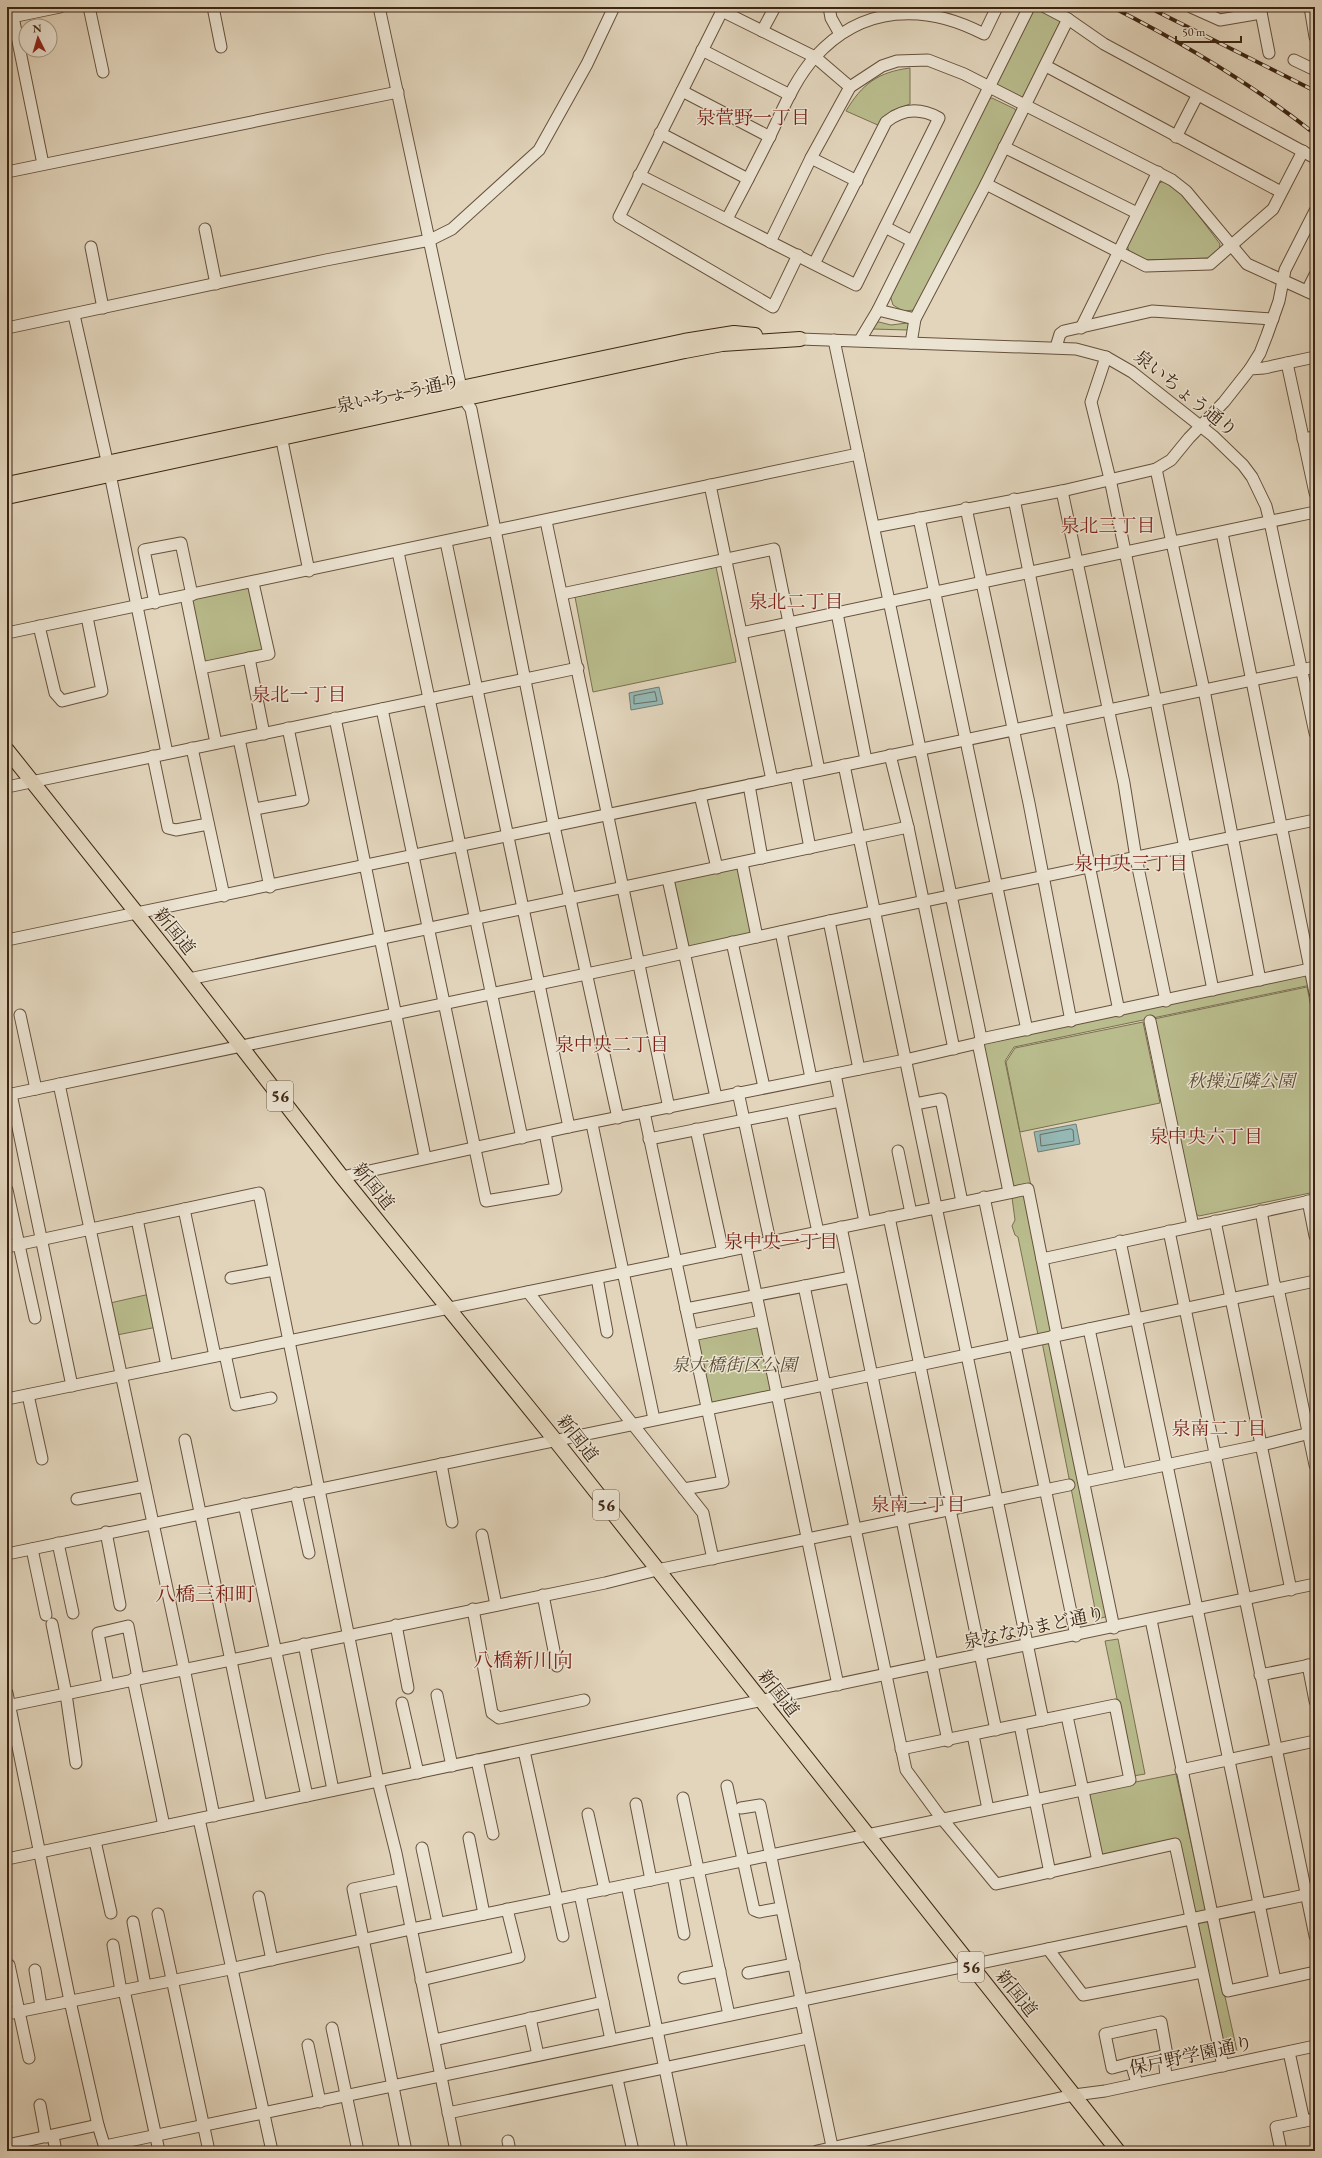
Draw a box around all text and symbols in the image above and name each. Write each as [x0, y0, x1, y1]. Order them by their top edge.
north arrow [18, 18, 58, 58]
scale bar [1176, 18, 1241, 44]
text: N [32, 21, 42, 35]
text: 50 m [1182, 24, 1206, 40]
district label: 泉菅野一丁目 [696, 105, 810, 130]
street label: 泉いちょう通り [1130, 344, 1242, 442]
street label: 泉いちょう通り [334, 369, 462, 417]
district label: 泉北三丁目 [1060, 513, 1156, 538]
district label: 泉北二丁目 [748, 589, 844, 614]
district label: 泉北一丁目 [251, 682, 347, 707]
district label: 泉中央三丁目 [1074, 851, 1188, 876]
street label: 新国道 [149, 903, 201, 959]
district label: 泉中央二丁目 [555, 1032, 669, 1057]
park label: 秋操近隣公園 [1187, 1069, 1298, 1092]
road number: 56 [267, 1081, 293, 1111]
district label: 泉中央六丁目 [1149, 1124, 1263, 1149]
street label: 新国道 [348, 1158, 400, 1214]
district label: 泉中央一丁目 [724, 1229, 838, 1254]
park label: 泉大橋街区公園 [671, 1353, 800, 1376]
street label: 新国道 [552, 1410, 604, 1466]
district label: 泉南二丁目 [1171, 1416, 1267, 1441]
road number: 56 [593, 1490, 619, 1520]
district label: 泉南一丁目 [870, 1492, 966, 1517]
district label: 八橋三和町 [155, 1581, 255, 1607]
street label: 泉ななかまど通り [961, 1601, 1107, 1653]
district label: 八橋新川向 [473, 1647, 573, 1673]
street label: 新国道 [753, 1665, 805, 1721]
road number: 56 [958, 1952, 984, 1982]
street label: 新国道 [991, 1965, 1043, 2021]
street label: 保戸野学園通り [1127, 2031, 1255, 2079]

